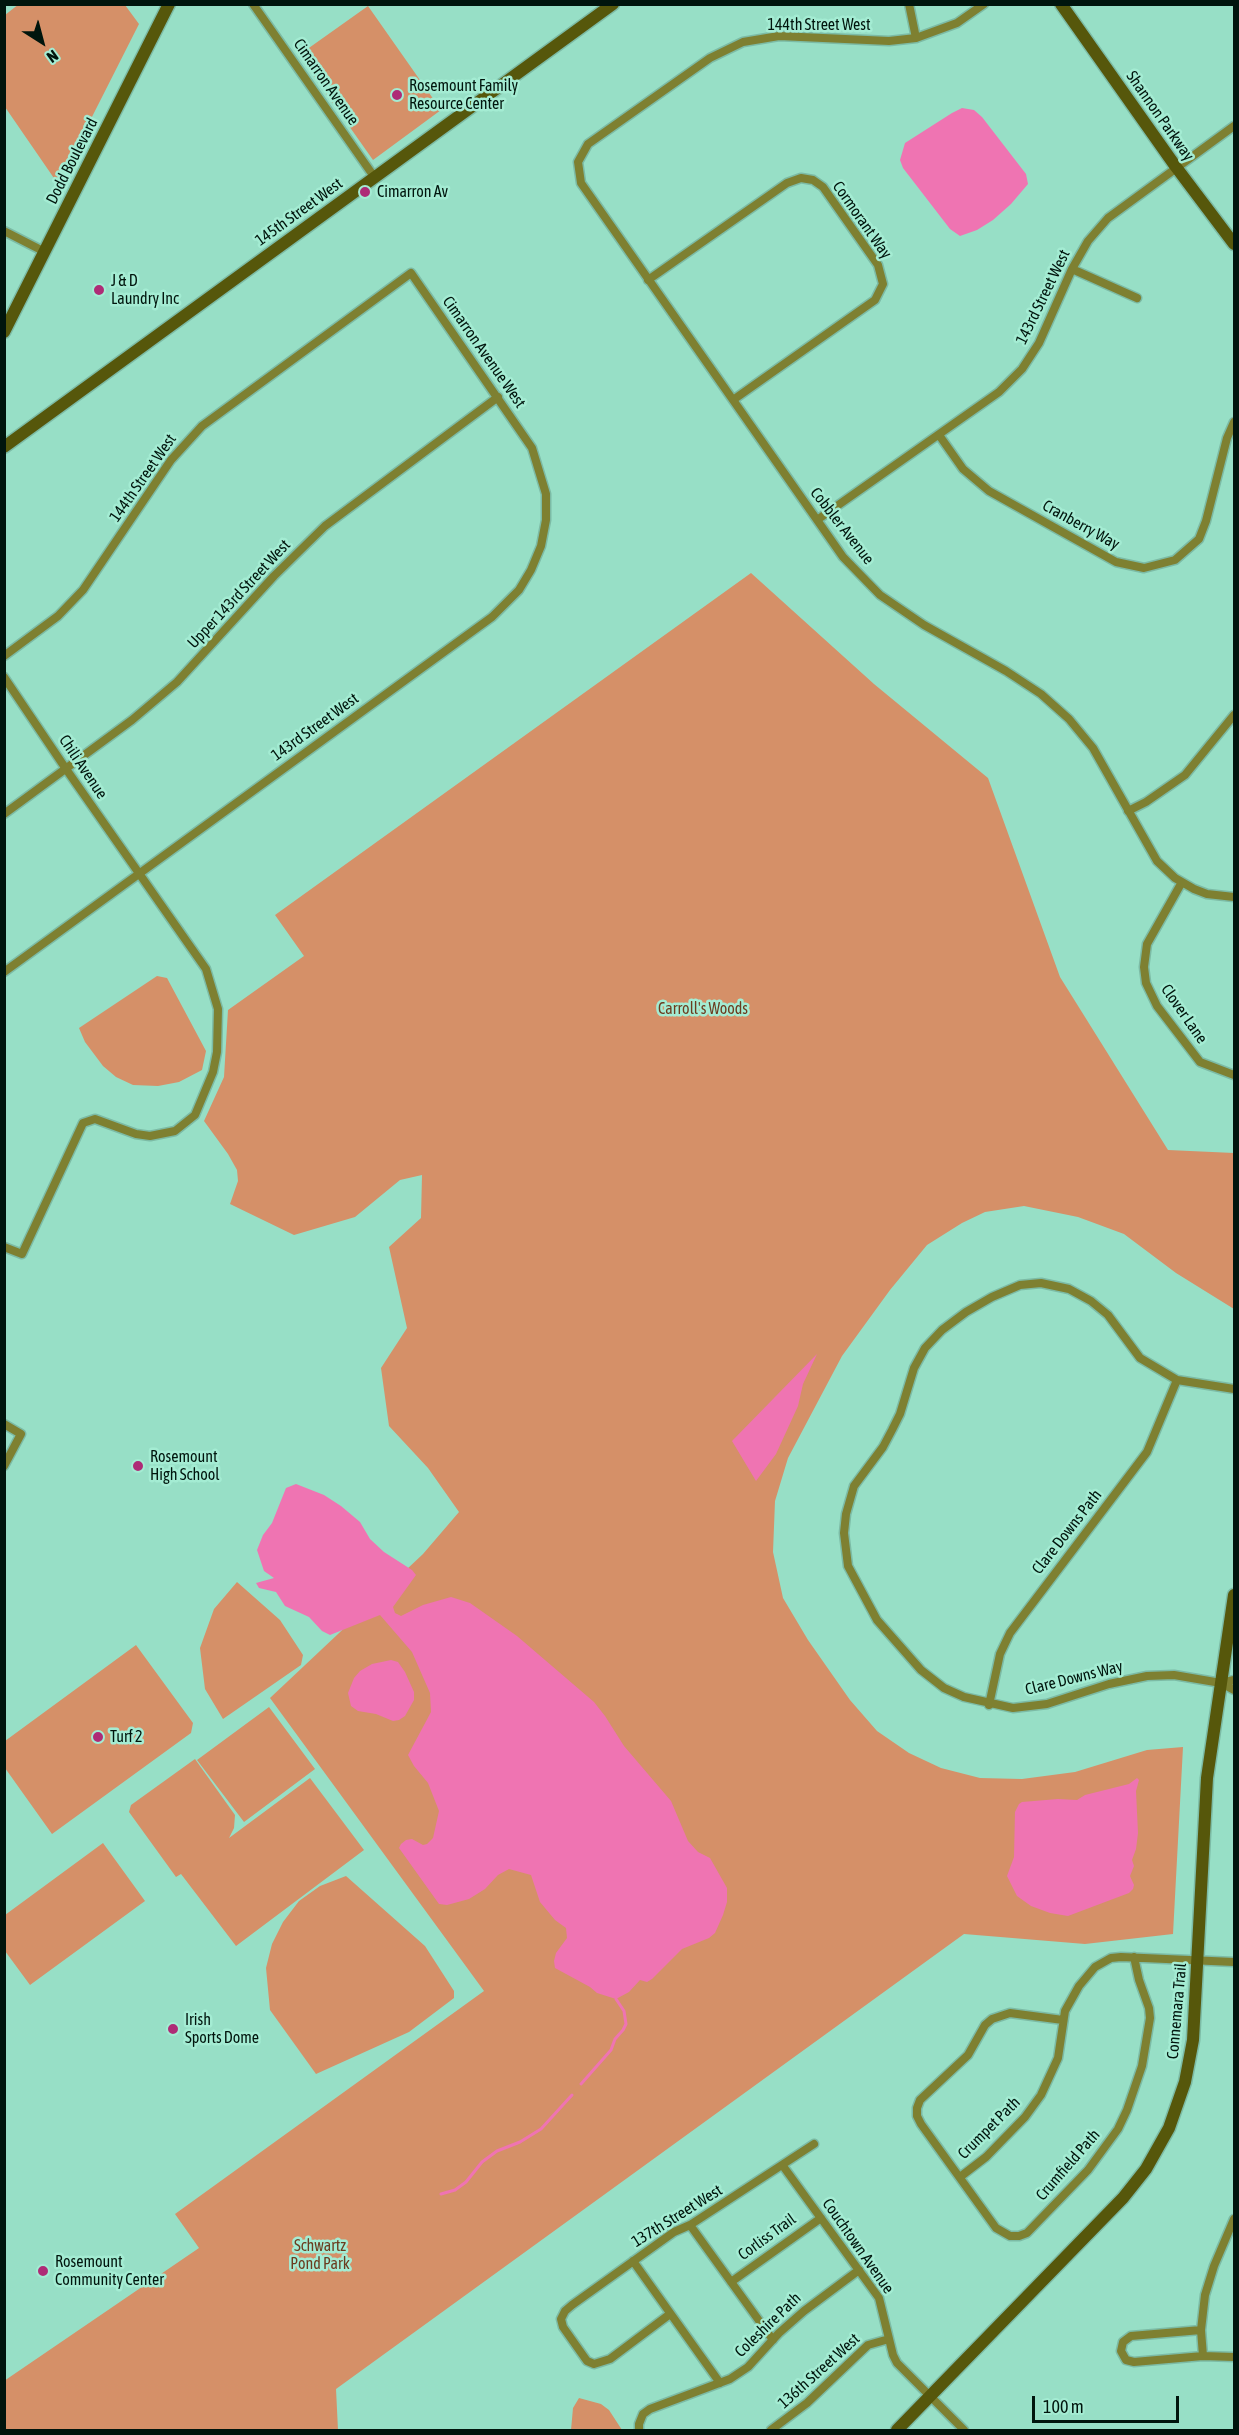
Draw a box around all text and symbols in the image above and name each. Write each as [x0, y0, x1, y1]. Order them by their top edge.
north arrow [12, 12, 72, 72]
street label: 144th Street West [767, 15, 871, 35]
street label: Cimarron Avenue [289, 35, 363, 129]
text: N [43, 46, 62, 67]
street label: Shannon Parkway [1122, 67, 1198, 165]
place label: Rosemount Family Resource Center [409, 76, 518, 114]
marker: Rosemount Family Resource Center [390, 88, 404, 102]
street label: Dodd Boulevard [42, 115, 102, 207]
street label: 145th Street West [252, 174, 346, 250]
street label: Cormorant Way [828, 178, 896, 262]
place label: Cimarron Av [377, 182, 448, 202]
marker: Cimarron Av [358, 185, 372, 199]
street label: 143rd Street West [1012, 247, 1074, 347]
place label: J & D Laundry Inc [111, 271, 179, 309]
marker: J & D Laundry Inc [92, 283, 106, 297]
street label: Cimarron Avenue West [438, 292, 530, 412]
street label: 144th Street West [106, 430, 180, 526]
street label: Cobbler Avenue [806, 484, 878, 568]
street label: Cranberry Way [1039, 496, 1123, 554]
street label: Upper 143rd Street West [184, 536, 294, 652]
street label: 143rd Street West [268, 689, 362, 765]
street label: Chili Avenue [55, 731, 111, 803]
street label: Clover Lane [1157, 981, 1211, 1047]
park label: Carroll's Woods [658, 999, 748, 1019]
place label: Rosemount High School [150, 1447, 219, 1485]
marker: Rosemount High School [131, 1459, 145, 1473]
street label: Clare Downs Path [1028, 1486, 1106, 1578]
street label: Clare Downs Way [1023, 1657, 1125, 1699]
place label: Turf 2 [110, 1727, 143, 1747]
marker: Turf 2 [91, 1730, 105, 1744]
street label: Connemara Trail [1163, 1962, 1191, 2060]
place label: Irish Sports Dome [185, 2010, 259, 2048]
marker: Irish Sports Dome [166, 2022, 180, 2036]
street label: Crumpet Path [954, 2093, 1024, 2163]
street label: Crumfield Path [1032, 2126, 1104, 2204]
street label: 137th Street West [628, 2181, 726, 2251]
street label: Couchtown Avenue [818, 2195, 898, 2297]
street label: Corliss Trail [734, 2210, 800, 2264]
park label: Schwartz Pond Park [290, 2236, 350, 2274]
place label: Rosemount Community Center [55, 2252, 164, 2290]
marker: Rosemount Community Center [36, 2264, 50, 2278]
street label: Coleshire Path [731, 2289, 805, 2361]
street label: 136th Street West [774, 2329, 864, 2413]
scale bar [1035, 2384, 1182, 2422]
text: 100 m [1043, 2396, 1084, 2417]

